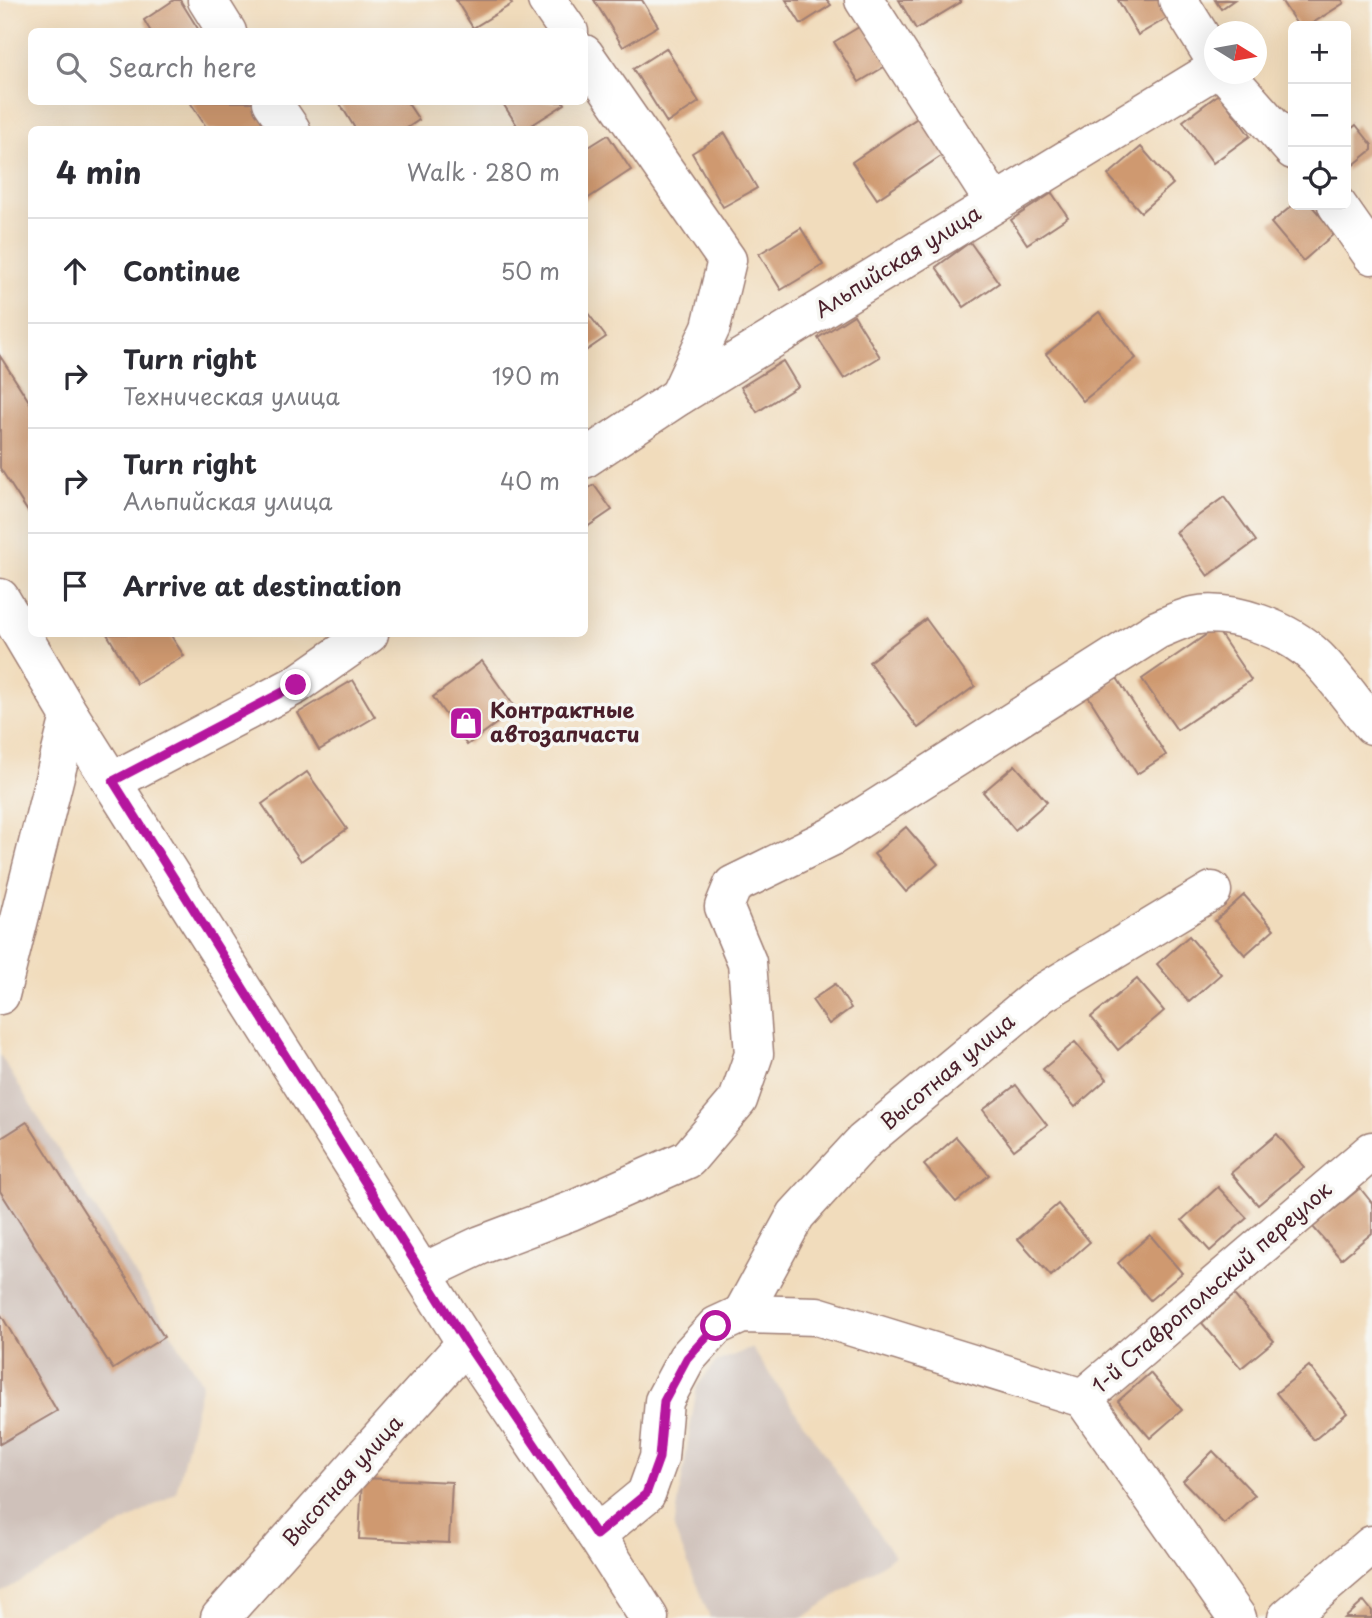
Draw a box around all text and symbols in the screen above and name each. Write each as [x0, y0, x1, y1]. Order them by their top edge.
north arrow [1204, 21, 1267, 84]
map controls [1288, 21, 1351, 210]
button: + [1288, 21, 1351, 84]
search box [28, 28, 588, 105]
text: Search here [108, 47, 257, 86]
icon: search [52, 48, 90, 86]
button: − [1288, 84, 1351, 147]
button: locate [1288, 147, 1351, 210]
text: 4 min [56, 149, 142, 194]
text: Walk · 280 m [407, 154, 560, 189]
street label: Альпийская улица [807, 196, 987, 325]
text: Continue [123, 251, 240, 290]
icon: ahead [56, 252, 94, 290]
text: 50 m [500, 253, 560, 288]
text: Turn right [123, 339, 257, 378]
icon: right [56, 357, 94, 395]
text: 190 m [492, 358, 560, 393]
text: Техническая улица [123, 378, 340, 413]
text: Turn right [123, 444, 257, 483]
icon: right [56, 462, 94, 500]
text: 40 m [500, 463, 560, 498]
text: Альпийская улица [123, 483, 332, 518]
text: Arrive at destination [123, 566, 402, 605]
icon: arrive [56, 567, 94, 605]
route end [280, 669, 311, 700]
place label: Контрактные автозапчасти [490, 693, 640, 749]
shop icon: Контрактные автозапчасти [447, 704, 485, 742]
street label: Высотная улица [873, 1004, 1022, 1136]
street label: 1-й Ставропольский переулок [1084, 1173, 1338, 1400]
route start [700, 1310, 731, 1341]
street label: Высотная улица [274, 1406, 410, 1552]

